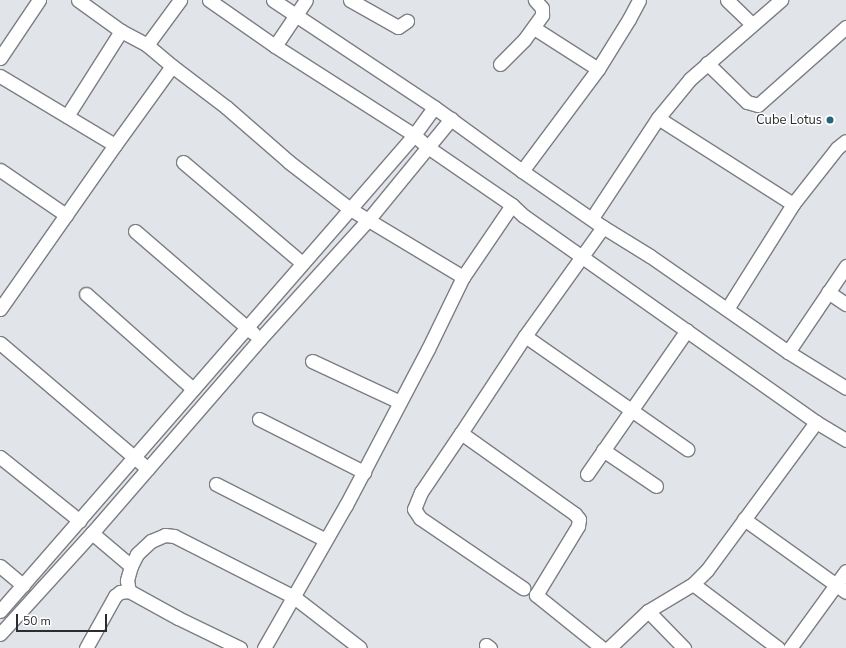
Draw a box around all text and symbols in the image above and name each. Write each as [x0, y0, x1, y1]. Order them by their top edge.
place label: Cube Lotus [756, 112, 822, 128]
marker: Cube Lotus [825, 115, 835, 125]
scale bar [18, 606, 109, 632]
text: 50 m [23, 613, 51, 629]

